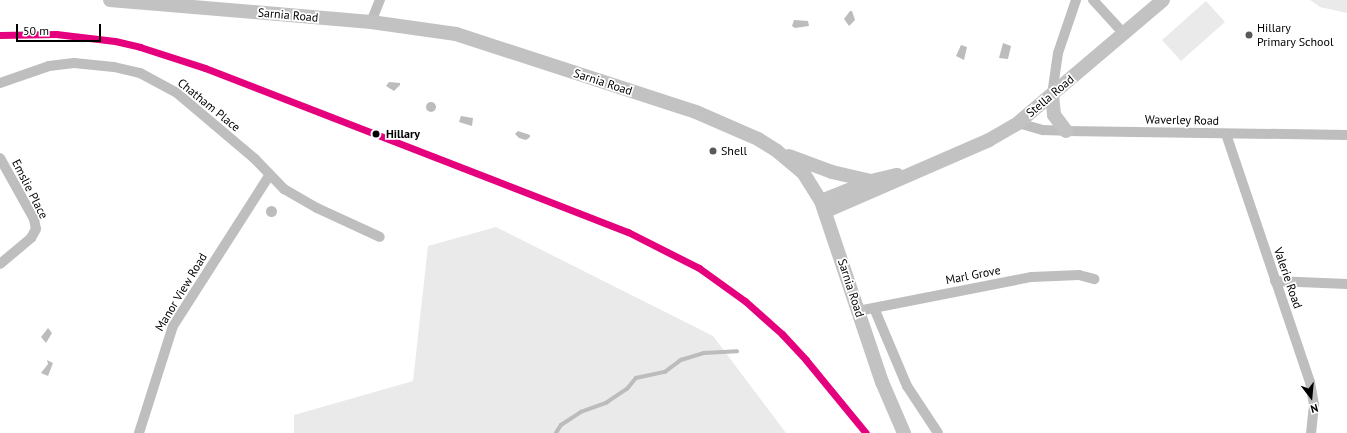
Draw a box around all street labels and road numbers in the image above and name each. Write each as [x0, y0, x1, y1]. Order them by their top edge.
street label: Sarnia Road [257, 5, 319, 25]
street label: Sarnia Road [572, 66, 634, 98]
street label: Stella Road [1023, 72, 1077, 120]
street label: Chatham Place [175, 75, 243, 135]
street label: Waverley Road [1145, 112, 1219, 128]
street label: Emslie Place [9, 157, 51, 221]
street label: Valerie Road [1271, 246, 1305, 310]
street label: Manor View Road [152, 250, 210, 334]
street label: Sarnia Road [835, 257, 867, 319]
street label: Marl Grove [944, 263, 1002, 287]

